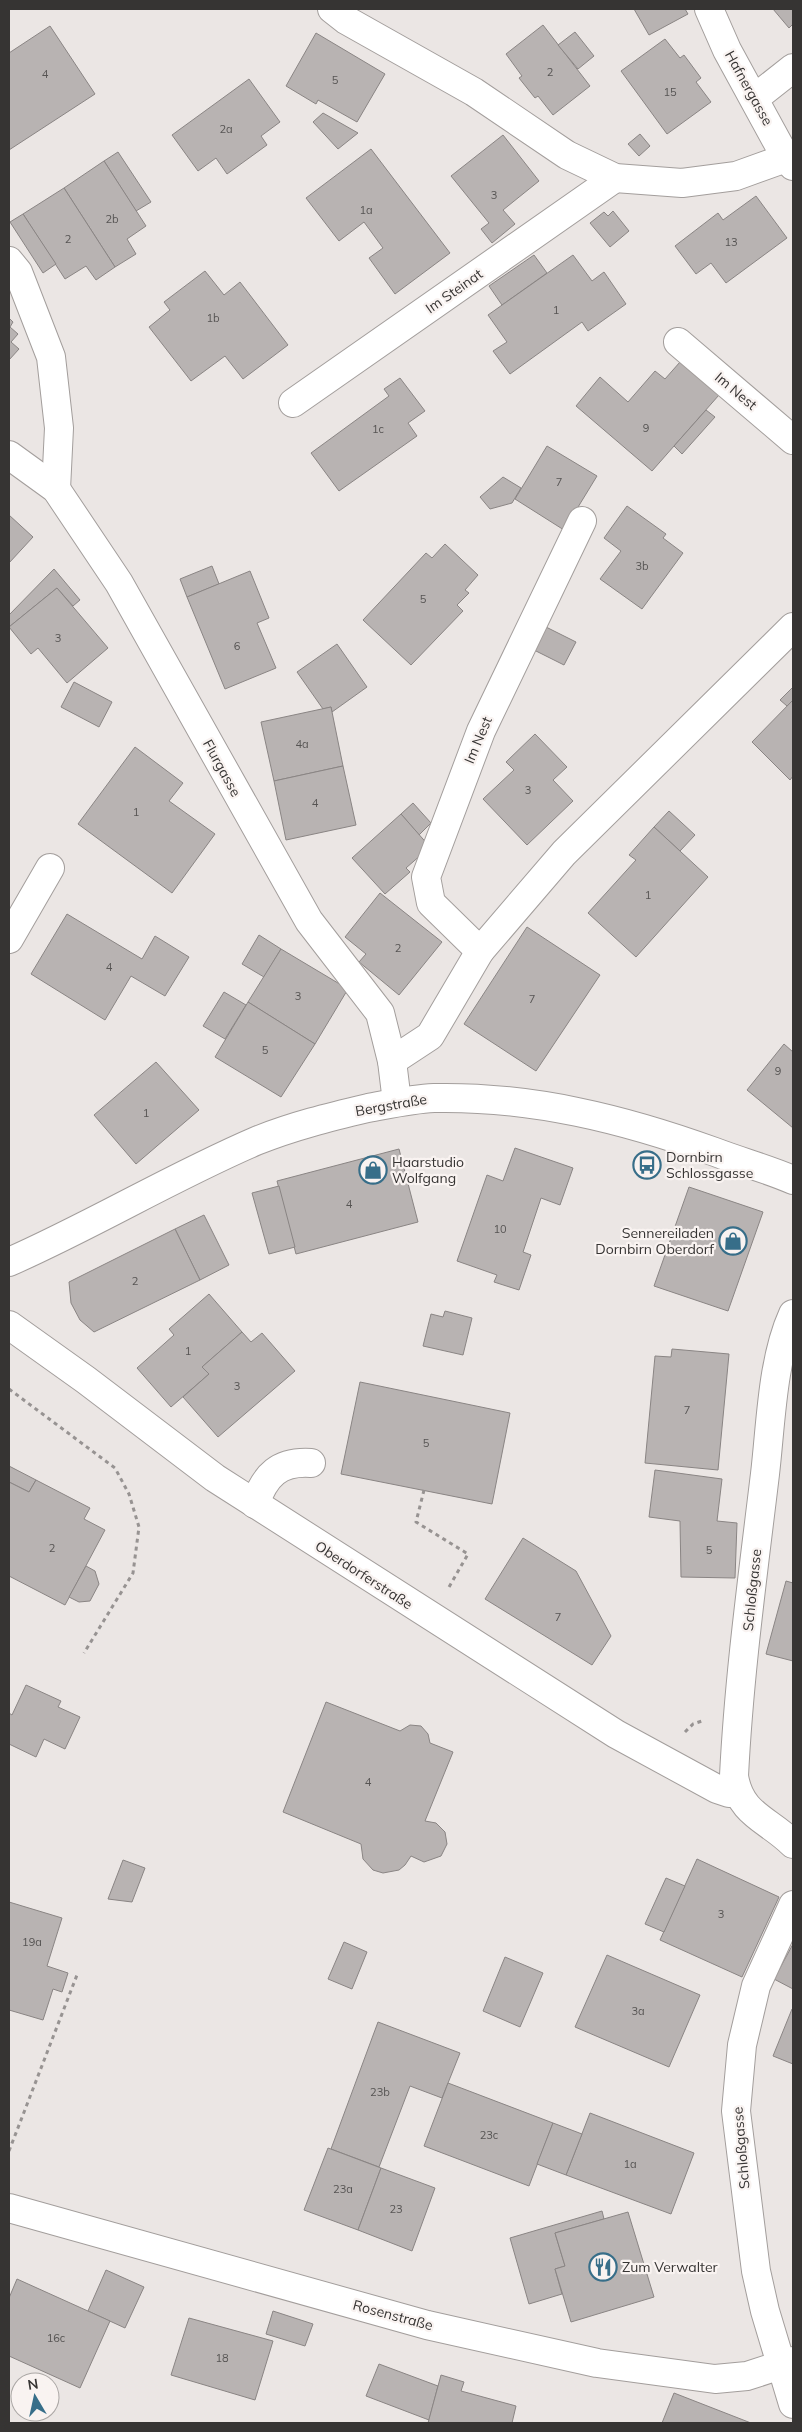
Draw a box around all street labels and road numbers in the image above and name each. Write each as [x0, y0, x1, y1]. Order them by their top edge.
street label: Hafnergasse [721, 47, 777, 129]
street label: Im Steinat [422, 265, 486, 317]
street label: Im Nest [711, 368, 761, 414]
street label: Im Nest [460, 714, 496, 766]
street label: Flurgasse [199, 736, 245, 800]
street label: Bergstraße [354, 1090, 428, 1120]
street label: Oberdorferstraße [312, 1537, 416, 1613]
street label: Schloßgasse [739, 1548, 765, 1632]
street label: Schloßgasse [728, 2106, 754, 2190]
street label: Rosenstraße [351, 2296, 435, 2334]

